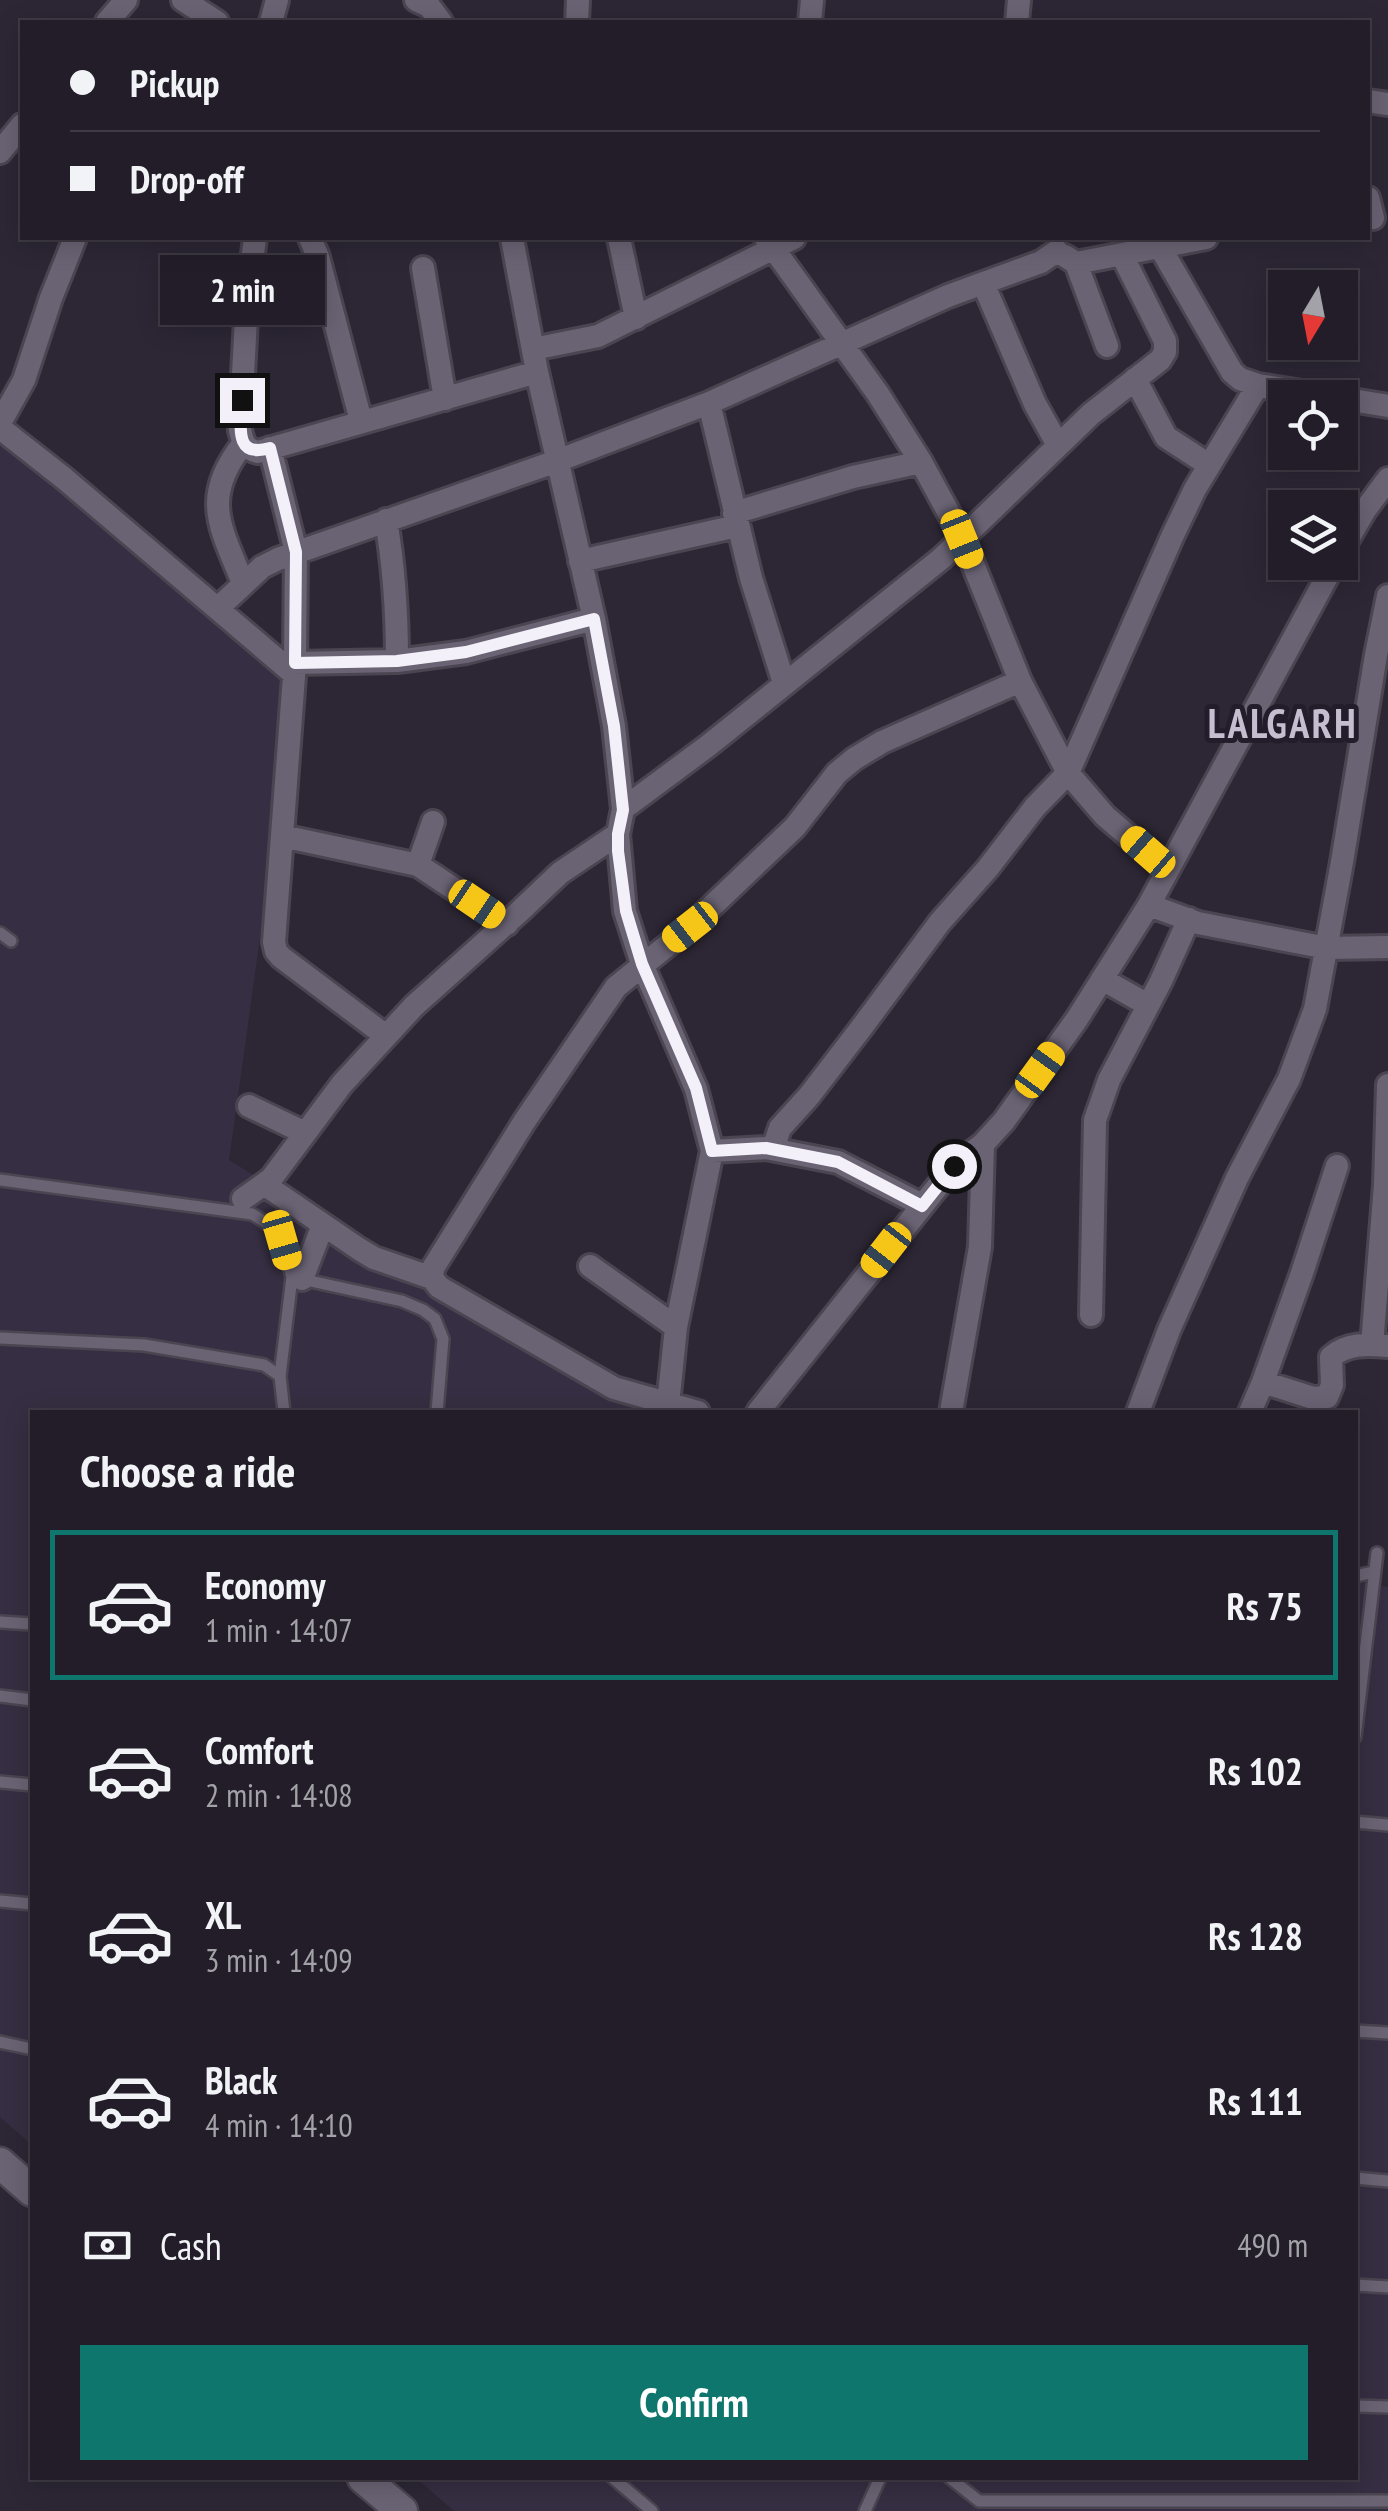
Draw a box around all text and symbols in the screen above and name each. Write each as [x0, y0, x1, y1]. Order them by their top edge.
text: Pickup [130, 58, 220, 107]
text: Drop-off [130, 154, 244, 203]
callout: 2 min [160, 255, 324, 325]
text: 2 min [210, 269, 275, 311]
north arrow [1268, 270, 1358, 360]
map controls [1268, 270, 1358, 580]
route end [220, 378, 265, 423]
button: locate [1268, 380, 1358, 470]
button: layers [1268, 490, 1358, 580]
car [937, 506, 987, 572]
district label: LALGARH [1208, 697, 1358, 749]
car [1116, 821, 1180, 883]
car [444, 875, 510, 933]
car [657, 897, 723, 957]
car [1010, 1037, 1070, 1103]
route start [932, 1144, 977, 1189]
car [259, 1207, 305, 1273]
car [856, 1217, 916, 1283]
text: Choose a ride [80, 1441, 295, 1499]
icon: car [85, 1560, 175, 1650]
text: Economy [205, 1560, 325, 1609]
text: Rs 75 [1226, 1581, 1303, 1630]
text: 1 min · 14:07 [205, 1609, 353, 1651]
icon: car [85, 1725, 175, 1815]
text: Comfort [205, 1725, 314, 1774]
text: Rs 102 [1208, 1746, 1303, 1795]
text: 2 min · 14:08 [205, 1774, 353, 1816]
icon: car [85, 1890, 175, 1980]
text: XL [205, 1890, 241, 1939]
text: Rs 128 [1208, 1911, 1303, 1960]
text: 3 min · 14:09 [205, 1939, 353, 1981]
icon: car [85, 2055, 175, 2145]
text: Black [205, 2055, 278, 2104]
text: Rs 111 [1208, 2076, 1303, 2125]
text: 4 min · 14:10 [205, 2104, 353, 2146]
icon: cash [80, 2218, 135, 2273]
text: Cash [160, 2221, 222, 2270]
text: 490 m [1237, 2224, 1308, 2266]
button: Confirm [80, 2345, 1308, 2460]

